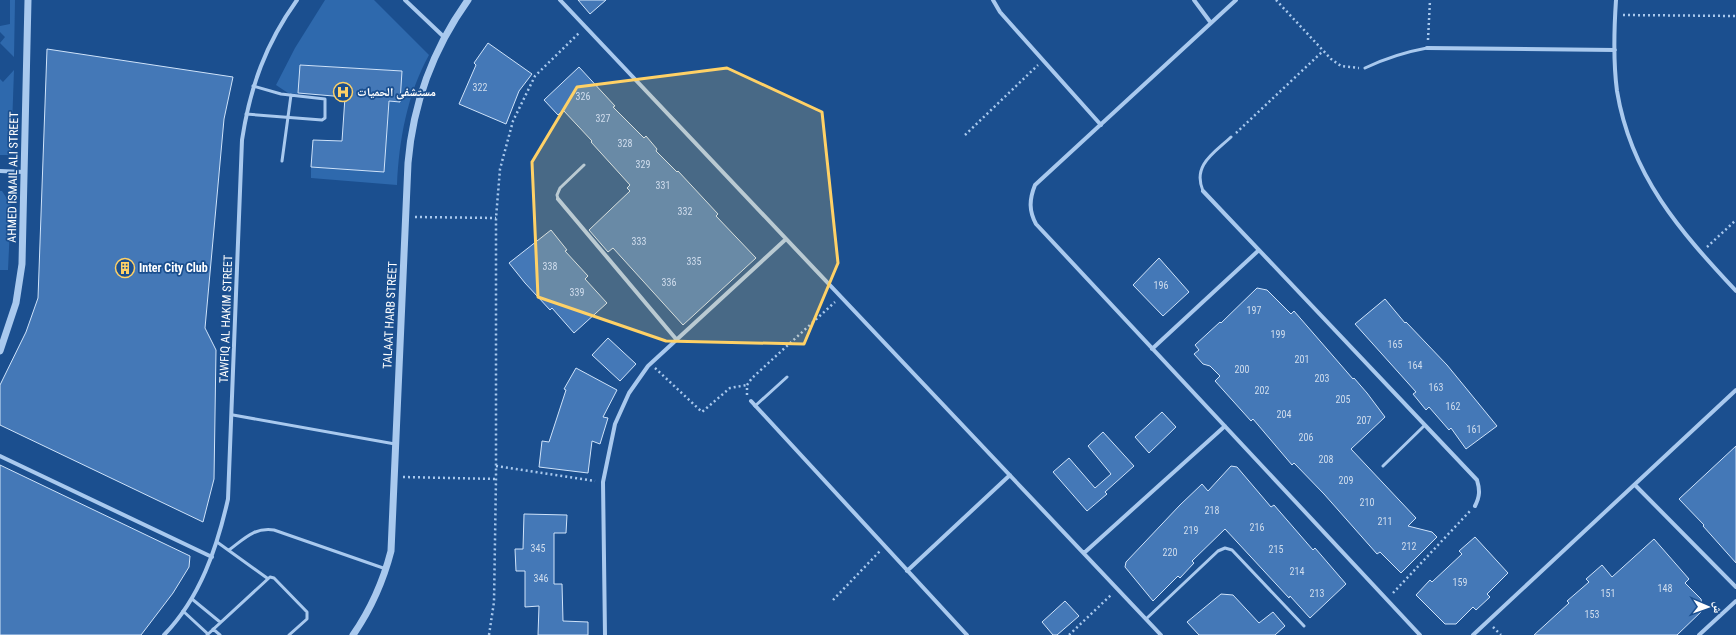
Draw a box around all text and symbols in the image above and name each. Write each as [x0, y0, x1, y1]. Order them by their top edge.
hospital icon: مستشفى الحميات [332, 81, 354, 103]
house number: 322 [473, 82, 487, 93]
place label: مستشفى الحميات [357, 85, 436, 100]
house number: 326 [576, 91, 590, 102]
street label: AHMED ISMAIL ALI STREET [5, 111, 21, 243]
house number: 327 [596, 113, 610, 124]
house number: 328 [618, 138, 632, 149]
house number: 329 [636, 159, 650, 170]
house number: 331 [656, 180, 670, 191]
house number: 332 [678, 206, 692, 217]
house number: 333 [632, 236, 646, 247]
street label: TAWFIQ AL HAKIM STREET [217, 255, 235, 383]
house number: 335 [687, 256, 701, 267]
building icon: Inter City Club [114, 257, 136, 279]
place label: Inter City Club [139, 261, 208, 275]
street label: TALAAT HARB STREET [380, 261, 400, 369]
house number: 338 [543, 261, 557, 272]
house number: 336 [662, 277, 676, 288]
house number: 196 [1154, 280, 1168, 291]
house number: 339 [570, 287, 584, 298]
house number: 197 [1247, 305, 1261, 316]
house number: 199 [1271, 329, 1285, 340]
house number: 165 [1388, 339, 1402, 350]
house number: 201 [1295, 354, 1309, 365]
house number: 164 [1408, 360, 1422, 371]
house number: 200 [1235, 364, 1249, 375]
house number: 203 [1315, 373, 1329, 384]
house number: 163 [1429, 382, 1443, 393]
house number: 202 [1255, 385, 1269, 396]
house number: 205 [1336, 394, 1350, 405]
house number: 162 [1446, 401, 1460, 412]
house number: 204 [1277, 409, 1291, 420]
house number: 207 [1357, 415, 1371, 426]
house number: 161 [1467, 424, 1481, 435]
house number: 206 [1299, 432, 1313, 443]
house number: 208 [1319, 454, 1333, 465]
house number: 209 [1339, 475, 1353, 486]
house number: 210 [1360, 497, 1374, 508]
house number: 218 [1205, 505, 1219, 516]
house number: 211 [1378, 516, 1392, 527]
house number: 216 [1250, 522, 1264, 533]
house number: 219 [1184, 525, 1198, 536]
house number: 212 [1402, 541, 1416, 552]
house number: 345 [531, 543, 545, 554]
house number: 215 [1269, 544, 1283, 555]
house number: 220 [1163, 547, 1177, 558]
house number: 214 [1290, 566, 1304, 577]
house number: 346 [534, 573, 548, 584]
house number: 159 [1453, 577, 1467, 588]
house number: 148 [1658, 583, 1672, 594]
north arrow [1688, 587, 1728, 627]
house number: 213 [1310, 588, 1324, 599]
house number: 151 [1601, 588, 1615, 599]
text: ش [1710, 601, 1724, 614]
house number: 153 [1585, 609, 1599, 620]

